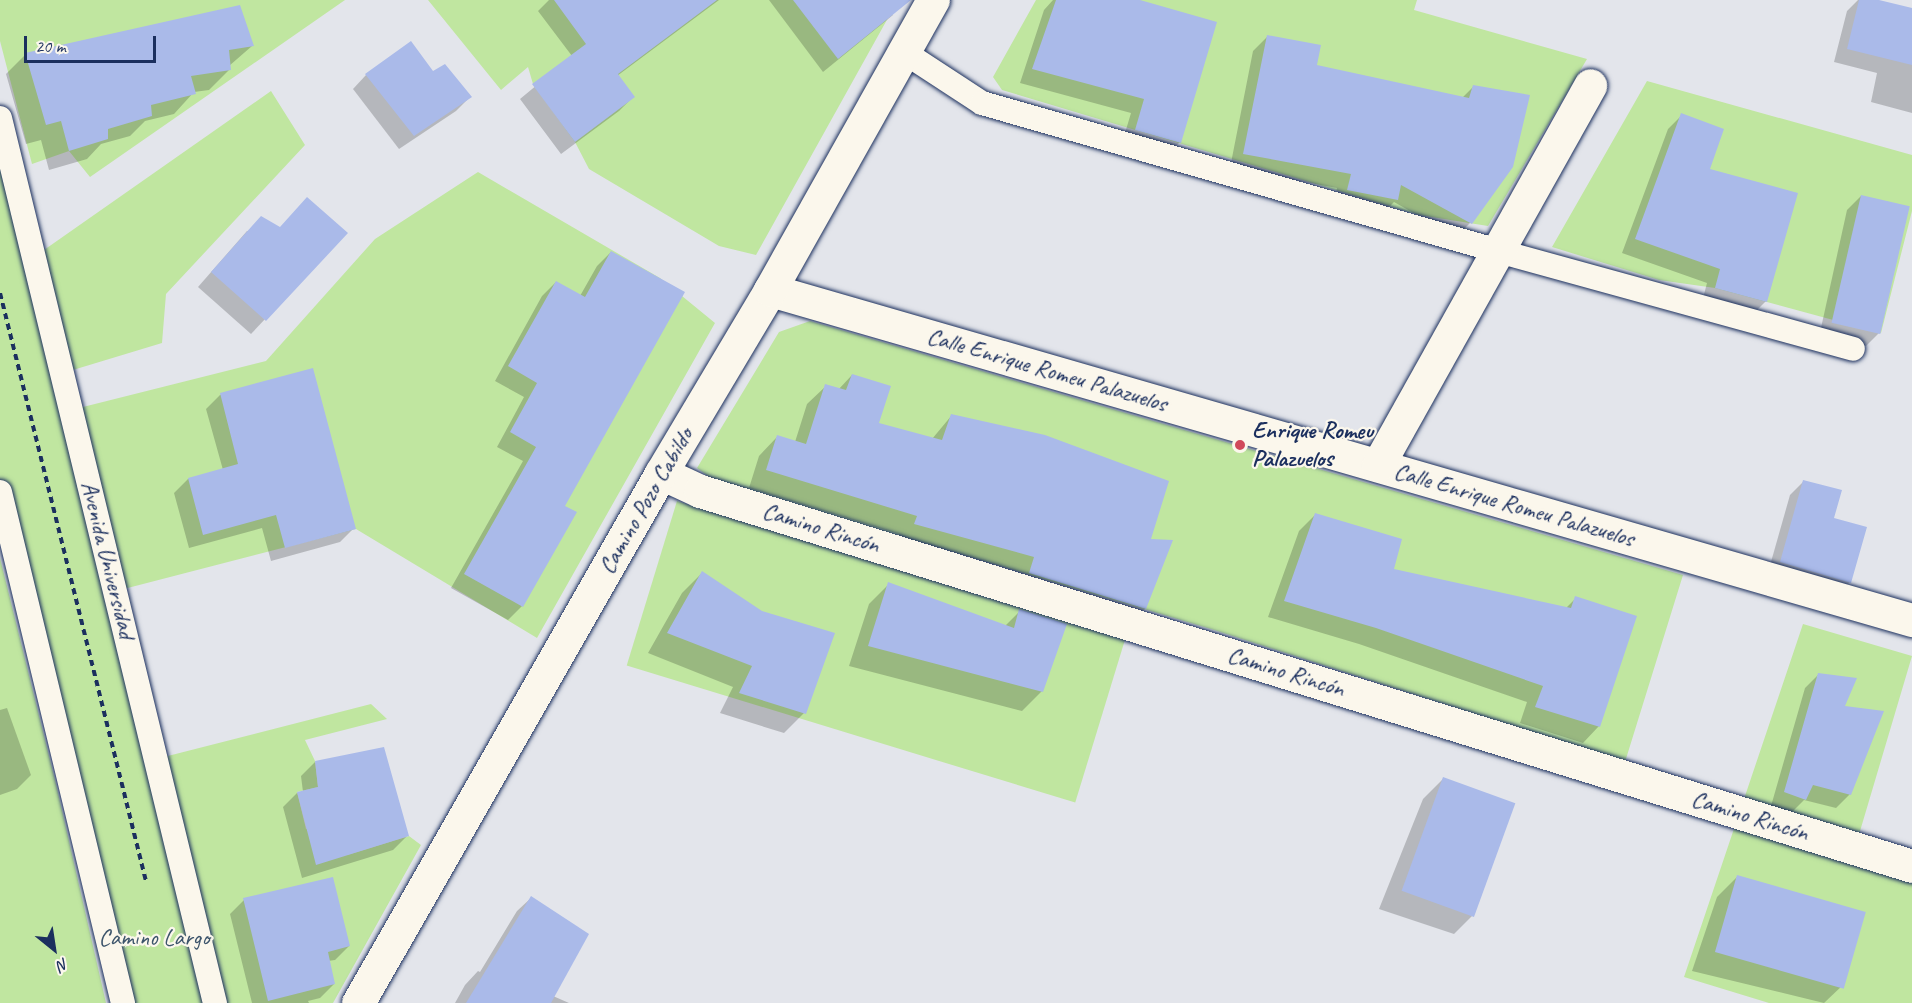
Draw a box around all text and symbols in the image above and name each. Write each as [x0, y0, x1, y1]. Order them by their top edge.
scale bar [27, 24, 159, 62]
text: 20 m [35, 35, 66, 57]
street label: Calle Enrique Romeu Palazuelos [924, 322, 1170, 418]
place label: Enrique Romeu Palazuelos [1252, 417, 1373, 473]
street label: Camino Pozo Cabildo [592, 423, 700, 579]
marker: Enrique Romeu Palazuelos [1233, 438, 1247, 452]
street label: Calle Enrique Romeu Palazuelos [1391, 457, 1637, 553]
street label: Avenida Universidad [75, 478, 141, 642]
street label: Camino Rincón [759, 497, 883, 559]
street label: Camino Rincón [1224, 641, 1348, 703]
street label: Camino Rincón [1688, 785, 1812, 847]
north arrow [24, 919, 84, 979]
park label: Camino Largo [98, 924, 210, 952]
text: N [54, 953, 72, 976]

